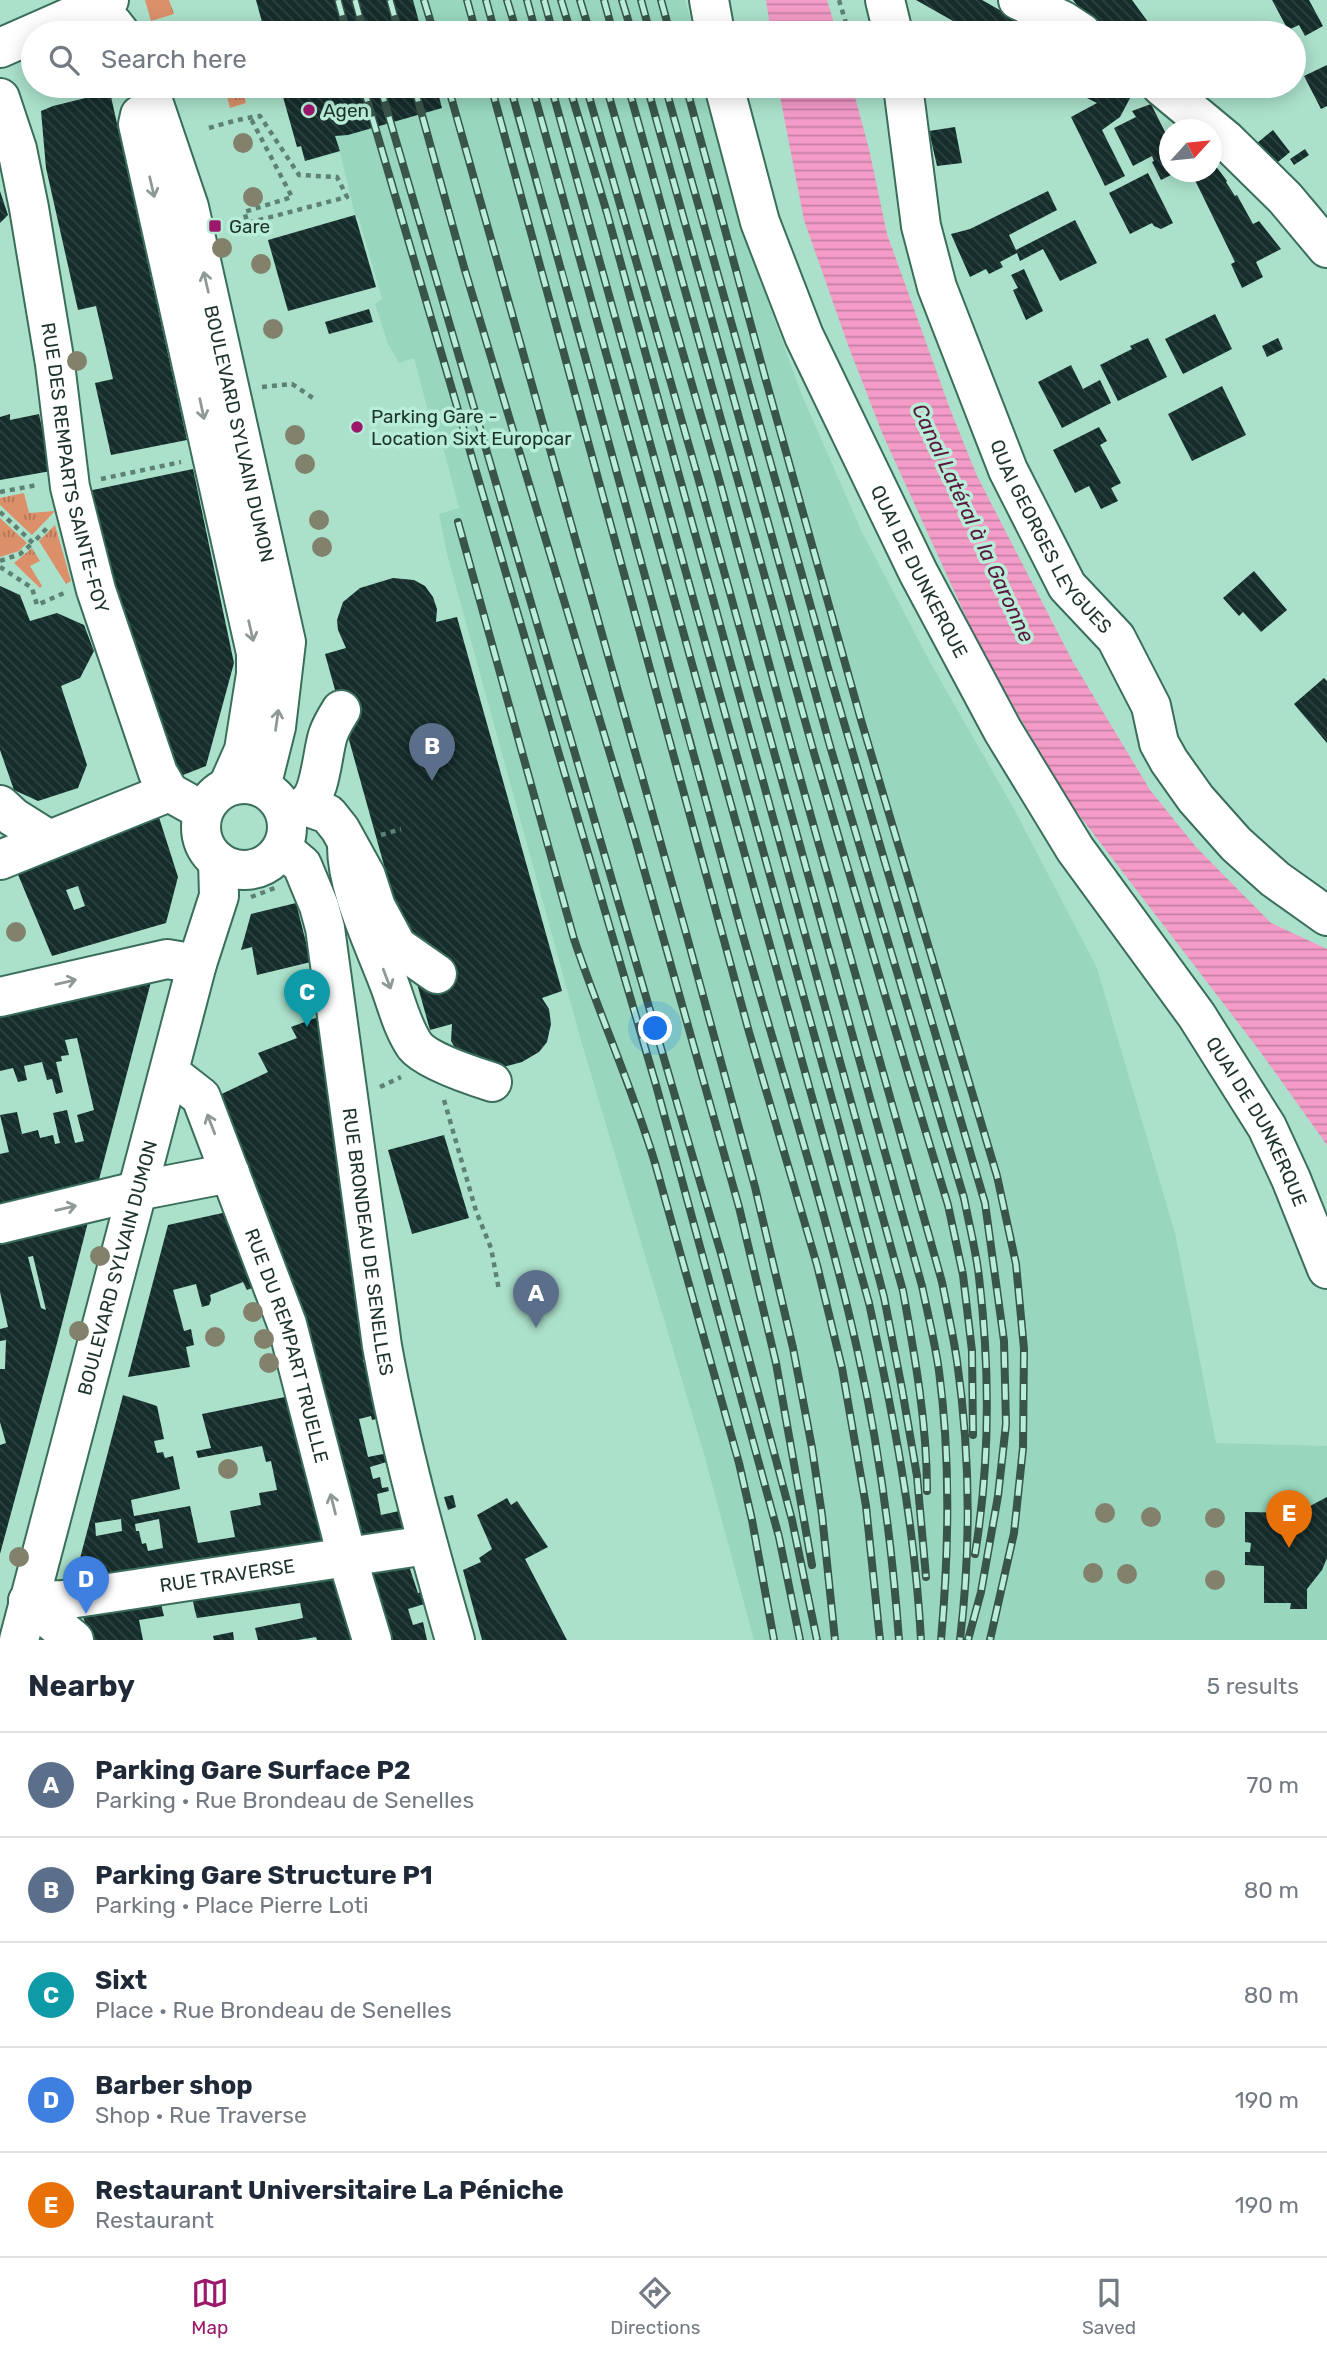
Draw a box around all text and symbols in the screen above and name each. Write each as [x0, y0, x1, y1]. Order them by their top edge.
search box [21, 21, 1306, 98]
icon: search [45, 41, 83, 79]
text: Search here [101, 44, 247, 75]
place label: Agen [323, 99, 369, 122]
marker: Agen [301, 102, 317, 118]
north arrow [1159, 119, 1222, 182]
one-way arrow [146, 175, 160, 198]
place label: Gare [229, 215, 270, 238]
marker: Gare [207, 218, 223, 234]
one-way arrow [199, 271, 212, 294]
street label: BOULEVARD SYLVAIN DUMON [199, 303, 279, 565]
street label: RUE DES REMPARTS SAINTE-FOY [36, 321, 114, 616]
one-way arrow [195, 397, 209, 420]
water label: Canal Latéral à la Garonne [907, 400, 1040, 646]
place label: Parking Gare - Location Sixt Europcar [371, 405, 572, 450]
marker: Parking Gare - Location Sixt Europcar [349, 419, 365, 435]
street label: QUAI GEORGES LEYGUES [985, 436, 1117, 638]
street label: QUAI DE DUNKERQUE [866, 481, 973, 662]
one-way arrow [245, 619, 258, 642]
one-way arrow [270, 710, 283, 732]
pin: B [409, 723, 455, 781]
one-way arrow [382, 967, 395, 989]
pin: C [284, 969, 330, 1027]
one-way arrow [55, 975, 77, 988]
your location [638, 1011, 672, 1045]
street label: QUAI DE DUNKERQUE [1201, 1032, 1312, 1210]
street label: RUE BRONDEAU DE SENELLES [338, 1106, 398, 1378]
one-way arrow [204, 1114, 217, 1136]
street label: BOULEVARD SYLVAIN DUMON [73, 1138, 162, 1398]
one-way arrow [54, 1200, 77, 1214]
street label: RUE DU REMPART TRUELLE [240, 1225, 333, 1465]
pin: A [513, 1270, 559, 1328]
pin: E [1266, 1490, 1312, 1548]
one-way arrow [326, 1493, 339, 1515]
street label: RUE TRAVERSE [158, 1554, 296, 1597]
pin: D [63, 1556, 109, 1614]
text: Nearby [28, 1668, 135, 1704]
text: 5 results [1206, 1672, 1299, 1700]
text: Parking Gare Surface P2 [95, 1755, 411, 1786]
text: A [43, 1771, 59, 1799]
text: 70 m [1247, 1771, 1299, 1799]
text: Parking · Rue Brondeau de Senelles [95, 1786, 474, 1814]
text: Parking Gare Structure P1 [95, 1860, 433, 1891]
text: B [43, 1876, 59, 1904]
text: 80 m [1244, 1876, 1299, 1904]
text: Parking · Place Pierre Loti [95, 1891, 369, 1919]
text: Sixt [95, 1965, 147, 1996]
text: C [43, 1981, 59, 2009]
text: 80 m [1244, 1981, 1299, 2009]
text: Place · Rue Brondeau de Senelles [95, 1996, 452, 2024]
text: Barber shop [95, 2070, 253, 2101]
text: D [43, 2086, 59, 2114]
text: 190 m [1235, 2086, 1299, 2114]
text: Shop · Rue Traverse [95, 2101, 307, 2129]
text: Restaurant Universitaire La Péniche [95, 2175, 564, 2206]
text: E [44, 2191, 58, 2219]
text: 190 m [1235, 2191, 1299, 2219]
text: Restaurant [95, 2206, 214, 2234]
tab: Map [191, 2274, 229, 2339]
tab: Directions [610, 2274, 700, 2339]
tab: Saved [1082, 2274, 1136, 2339]

